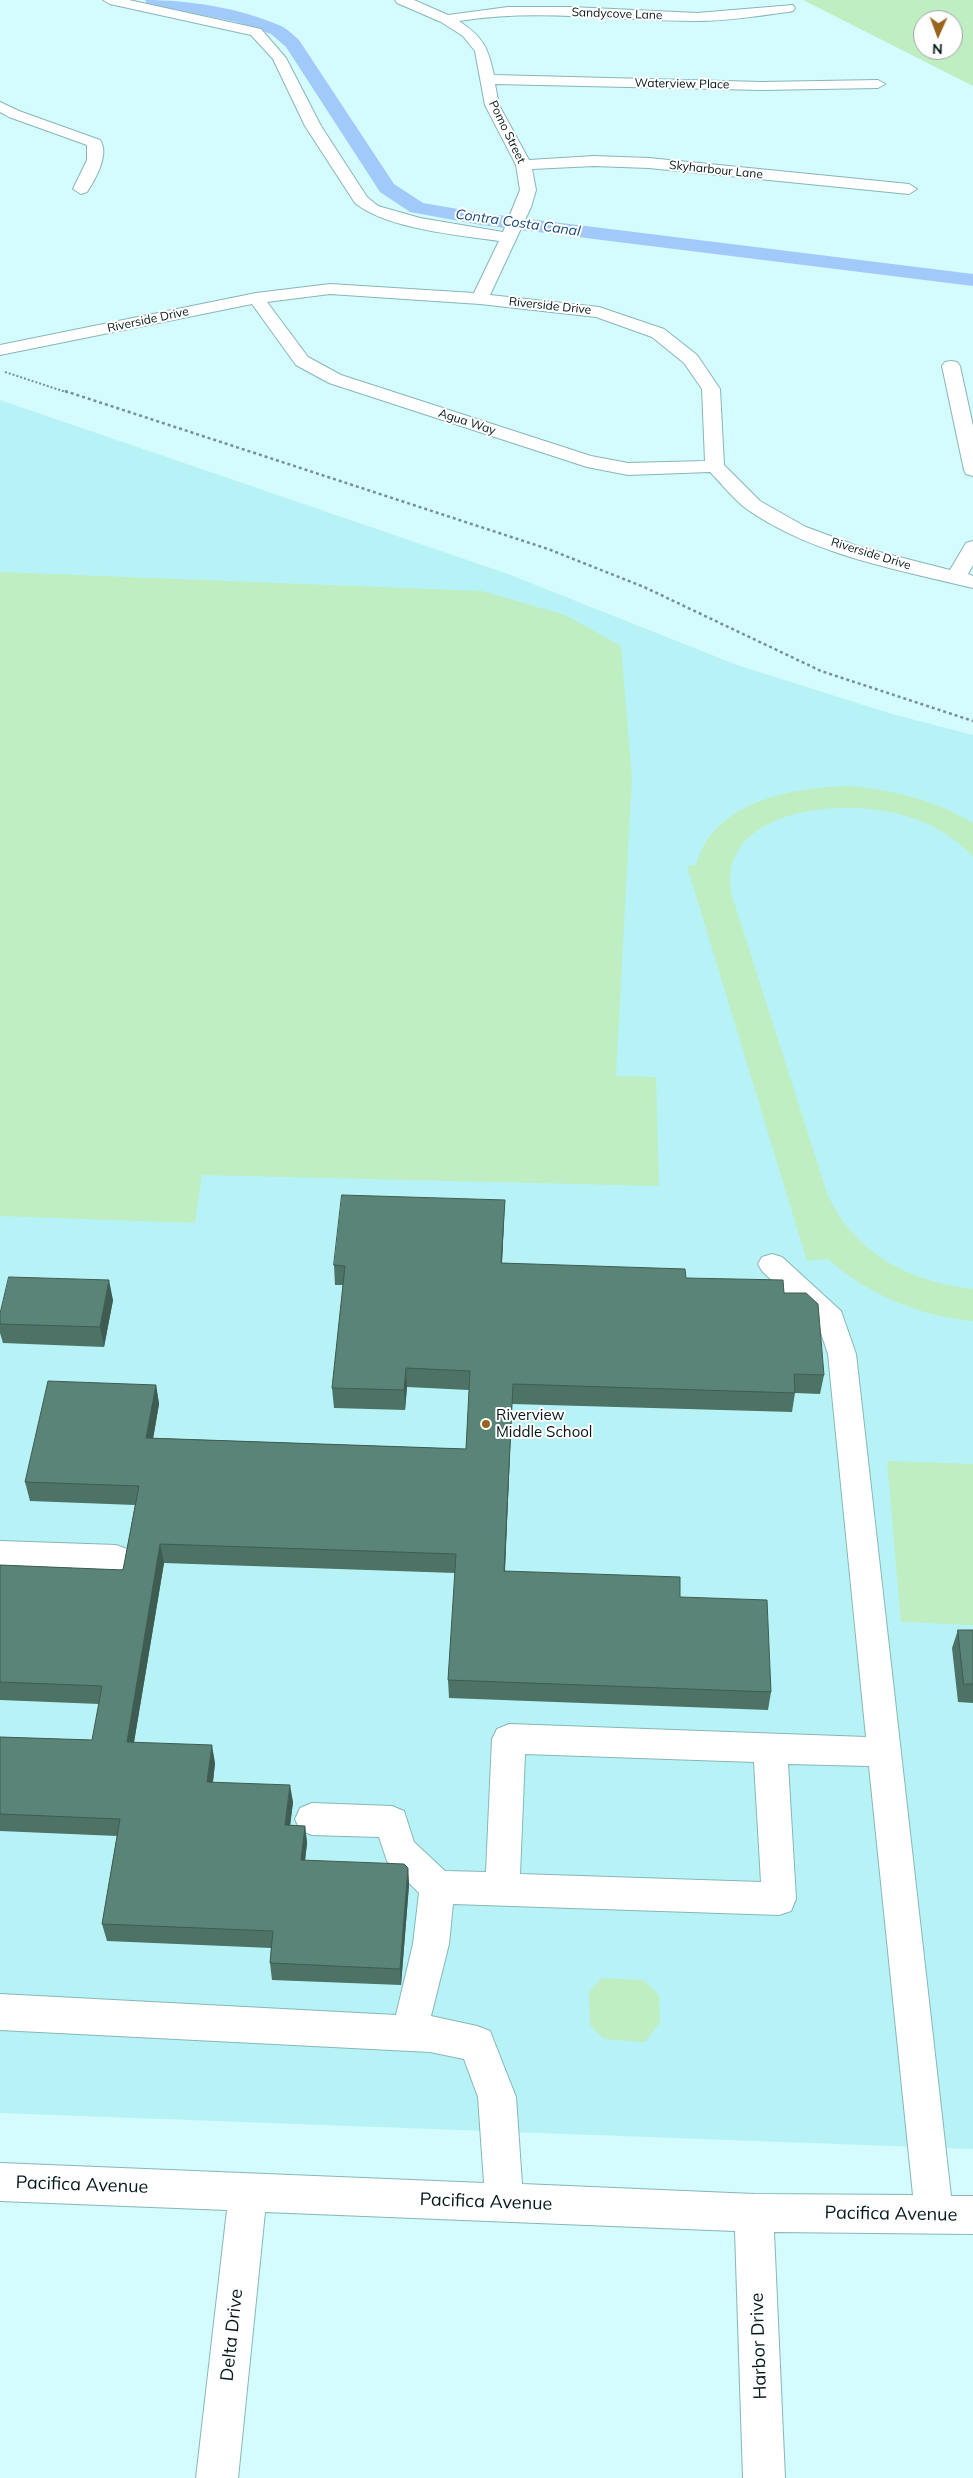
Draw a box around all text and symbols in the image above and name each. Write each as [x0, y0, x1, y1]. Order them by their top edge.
street label: Sandycove Lane [571, 5, 663, 23]
north arrow [913, 10, 963, 60]
text: N [932, 40, 943, 58]
street label: Waterview Place [635, 76, 729, 92]
street label: Pomo Street [486, 98, 528, 166]
street label: Skyharbour Lane [668, 158, 764, 182]
water label: Contra Costa Canal [455, 206, 581, 240]
street label: Riverside Drive [508, 295, 592, 317]
street label: Riverside Drive [106, 304, 190, 336]
street label: Agua Way [437, 406, 497, 438]
street label: Riverside Drive [829, 535, 913, 573]
place label: Riverview Middle School [496, 1406, 592, 1441]
marker: Riverview Middle School [480, 1418, 492, 1430]
street label: Pacifica Avenue [15, 2172, 149, 2198]
street label: Pacifica Avenue [419, 2189, 553, 2215]
street label: Pacifica Avenue [824, 2202, 958, 2226]
street label: Delta Drive [216, 2288, 248, 2382]
street label: Harbor Drive [746, 2292, 772, 2400]

